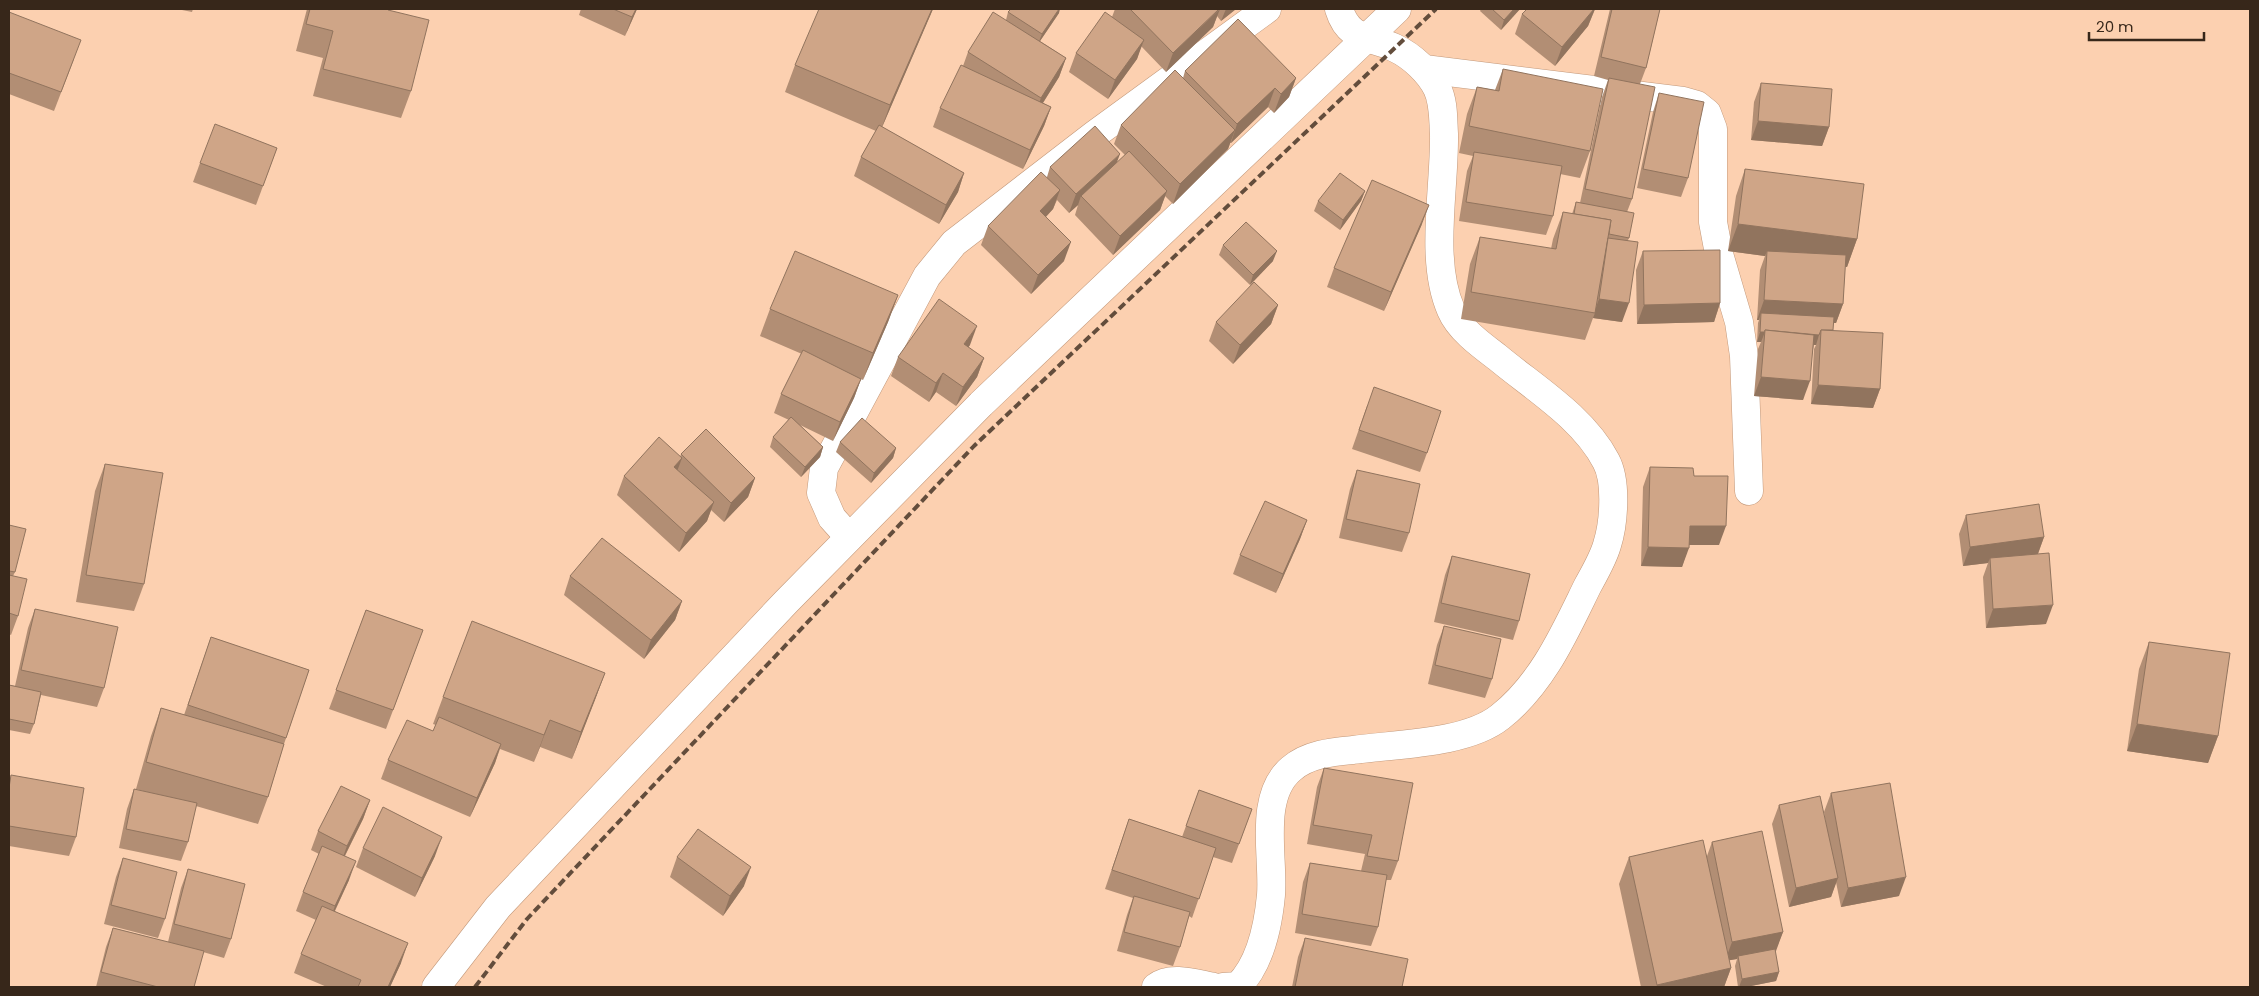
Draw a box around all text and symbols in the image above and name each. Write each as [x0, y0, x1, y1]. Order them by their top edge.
scale bar [2089, 10, 2204, 42]
text: 20 m [2096, 16, 2134, 37]

